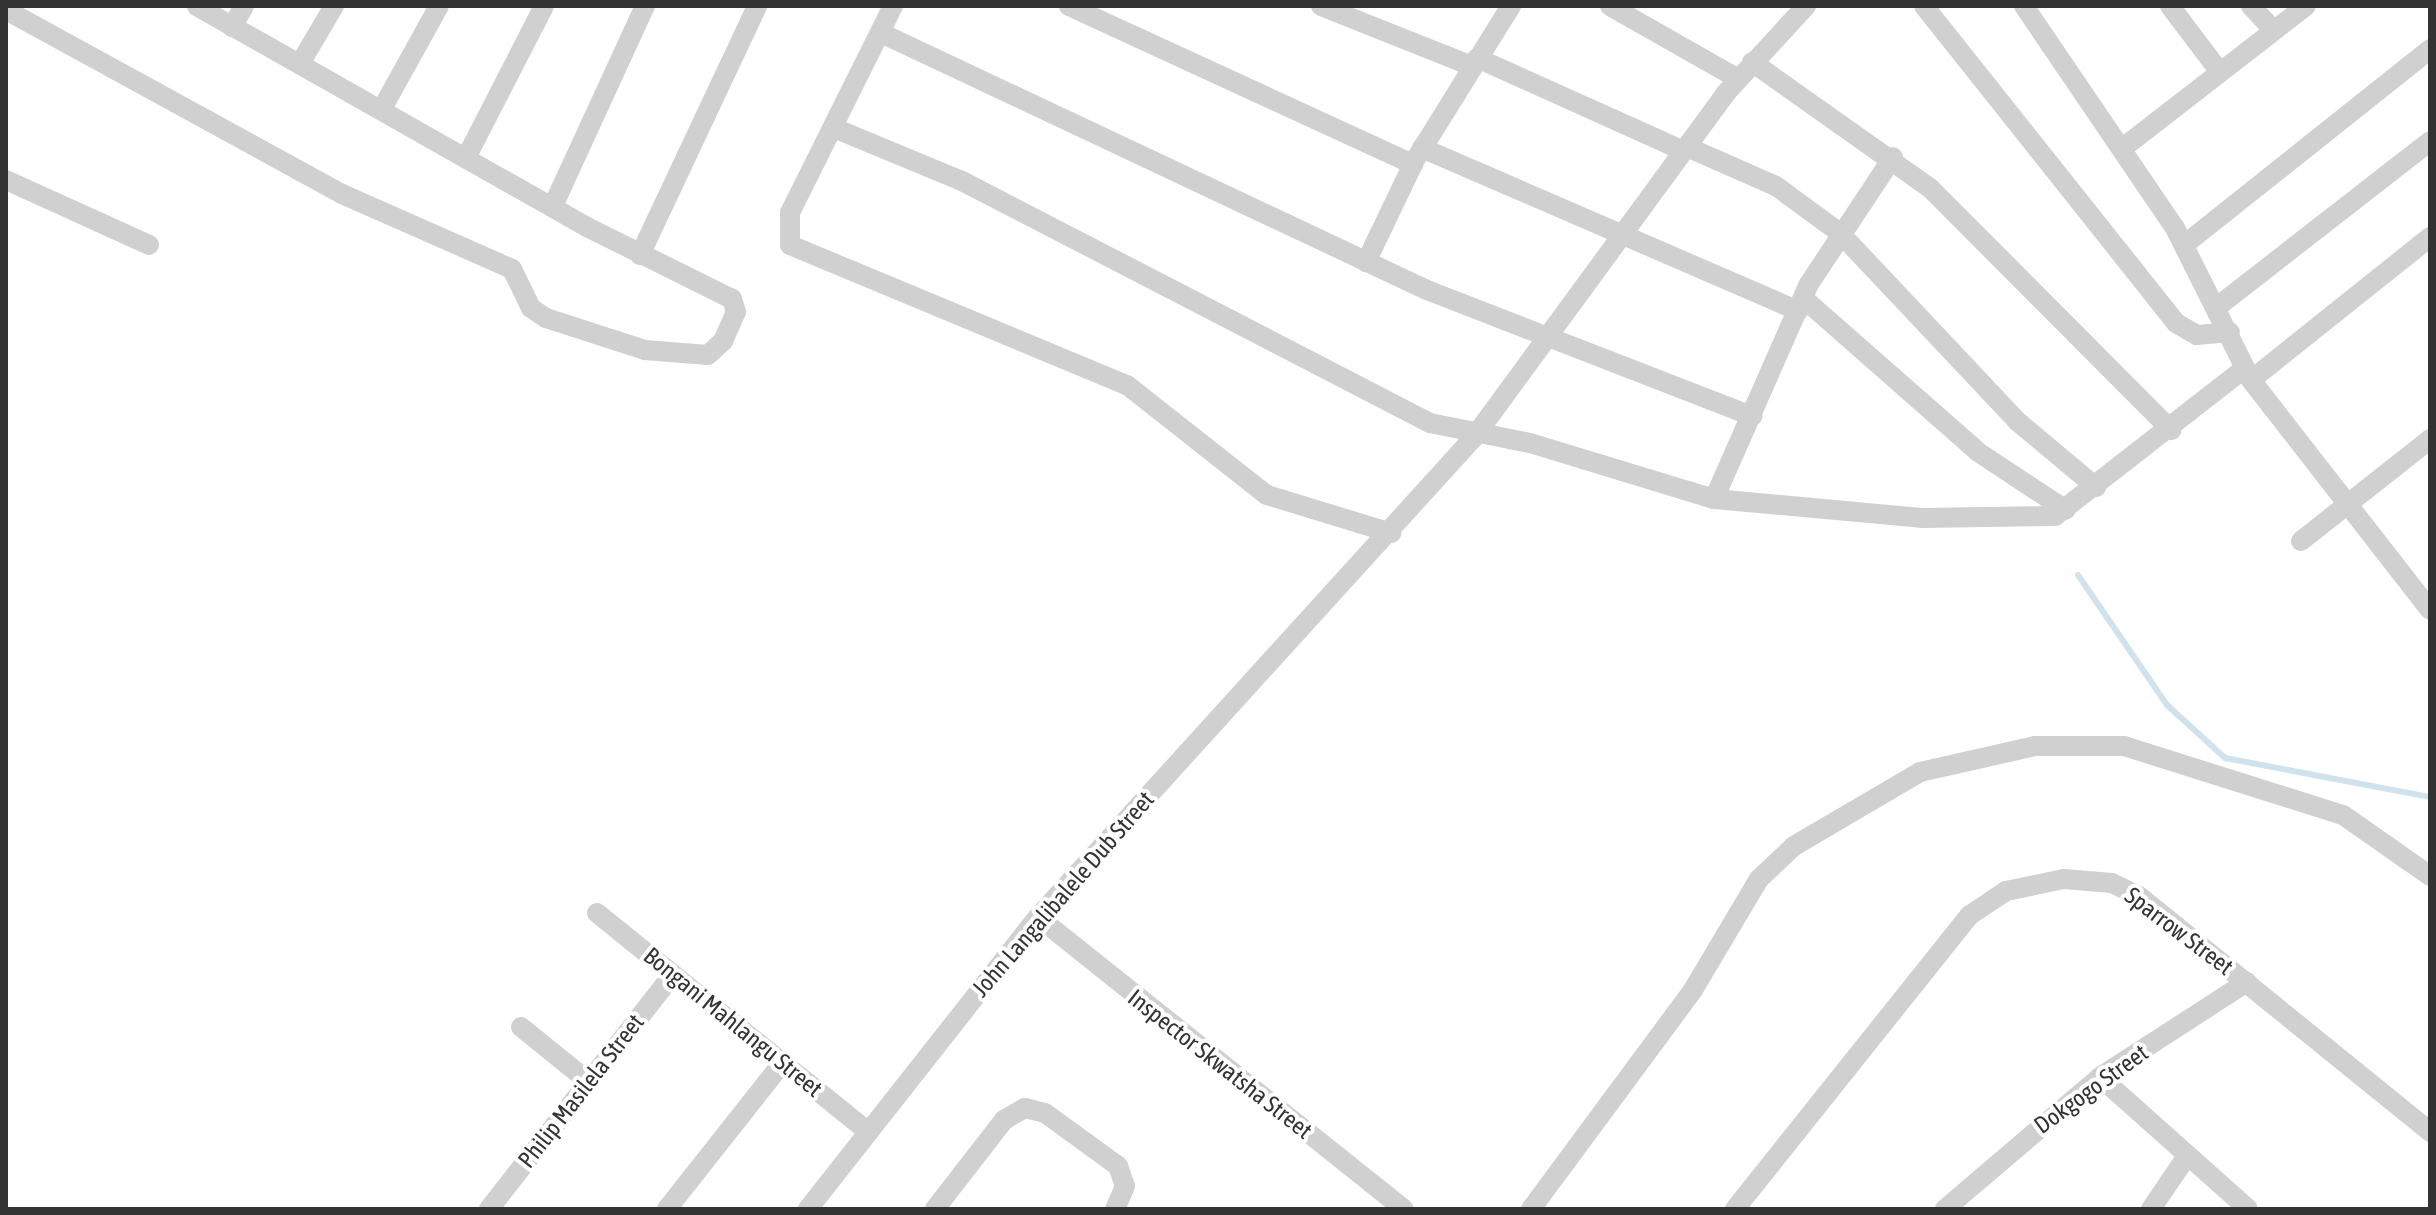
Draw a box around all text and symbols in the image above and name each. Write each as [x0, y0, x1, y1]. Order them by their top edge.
street label: John Langalibalele Dub Street [966, 785, 1160, 1003]
street label: Sparrow Street [2119, 881, 2239, 981]
street label: Bongani Mahlangu Street [638, 941, 828, 1103]
street label: Inspector Skwatsha Street [1122, 983, 1318, 1145]
street label: Philip Masilela Street [512, 1008, 650, 1174]
street label: Dokgogo Street [2029, 1038, 2153, 1140]

